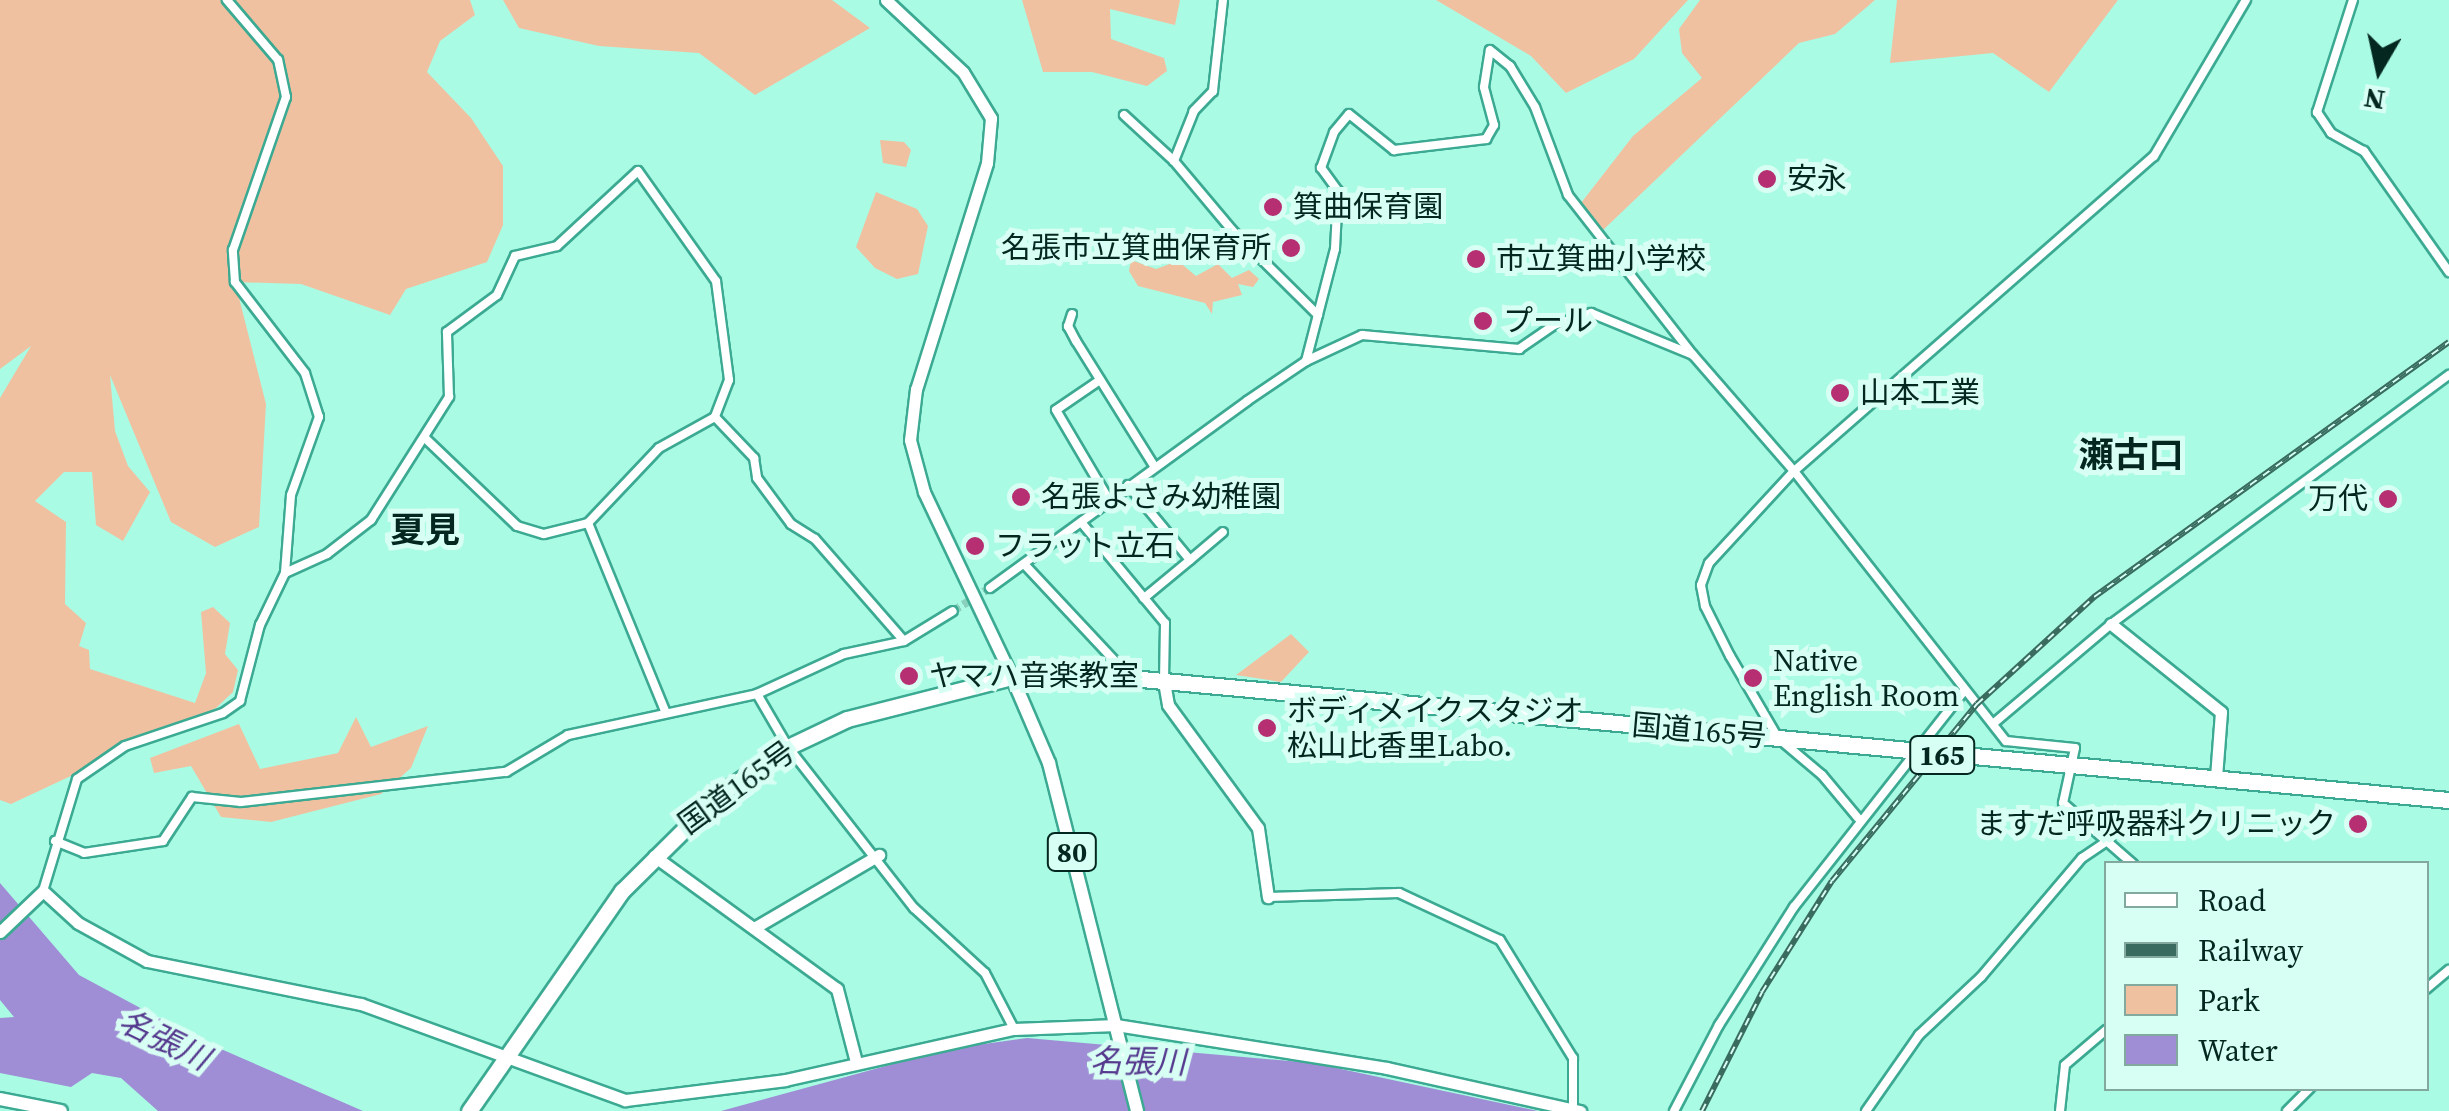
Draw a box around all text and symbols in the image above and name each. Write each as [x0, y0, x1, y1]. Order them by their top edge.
north arrow [2329, 20, 2429, 120]
text: N [2361, 79, 2387, 120]
place label: 安永 [1787, 161, 1847, 197]
marker: 安永 [1756, 168, 1778, 190]
place label: 箕曲保育園 [1293, 189, 1443, 225]
marker: 箕曲保育園 [1262, 196, 1284, 218]
place label: 名張市立箕曲保育所 [1001, 230, 1271, 266]
marker: 名張市立箕曲保育所 [1280, 237, 1302, 259]
place label: 市立箕曲小学校 [1496, 241, 1706, 277]
marker: 市立箕曲小学校 [1465, 248, 1487, 270]
place label: プール [1503, 303, 1593, 339]
marker: プール [1472, 310, 1494, 332]
place label: 山本工業 [1860, 375, 1980, 411]
marker: 山本工業 [1829, 382, 1851, 404]
district label: 瀬古口 [2079, 434, 2183, 476]
place label: 名張よさみ幼稚園 [1041, 479, 1281, 515]
place label: 万代 [2308, 481, 2368, 517]
marker: 名張よさみ幼稚園 [1010, 486, 1032, 508]
marker: 万代 [2377, 488, 2399, 510]
district label: 夏見 [390, 509, 460, 551]
place label: フラット立石 [995, 528, 1175, 564]
marker: フラット立石 [964, 535, 986, 557]
place label: Native English Room [1773, 643, 1959, 714]
place label: ヤマハ音楽教室 [929, 658, 1139, 694]
marker: ヤマハ音楽教室 [898, 665, 920, 687]
marker: Native English Room [1742, 667, 1764, 689]
place label: ボディメイクスタジオ 松山比香里Labo. [1287, 693, 1587, 764]
street label: 国道165号 [1630, 707, 1768, 755]
marker: ボディメイクスタジオ 松山比香里Labo. [1256, 717, 1278, 739]
road number: 165 [1907, 732, 1977, 778]
street label: 国道165号 [672, 734, 802, 842]
place label: ますだ呼吸器科クリニック [1976, 806, 2336, 842]
marker: ますだ呼吸器科クリニック [2345, 811, 2371, 837]
road number: 80 [1044, 829, 1100, 875]
legend [2104, 861, 2429, 1091]
text: Road [2198, 880, 2266, 921]
text: Railway [2198, 930, 2303, 971]
text: Park [2198, 980, 2260, 1021]
water label: 名張川 [112, 1002, 216, 1078]
text: Water [2198, 1030, 2278, 1071]
water label: 名張川 [1090, 1042, 1186, 1082]

